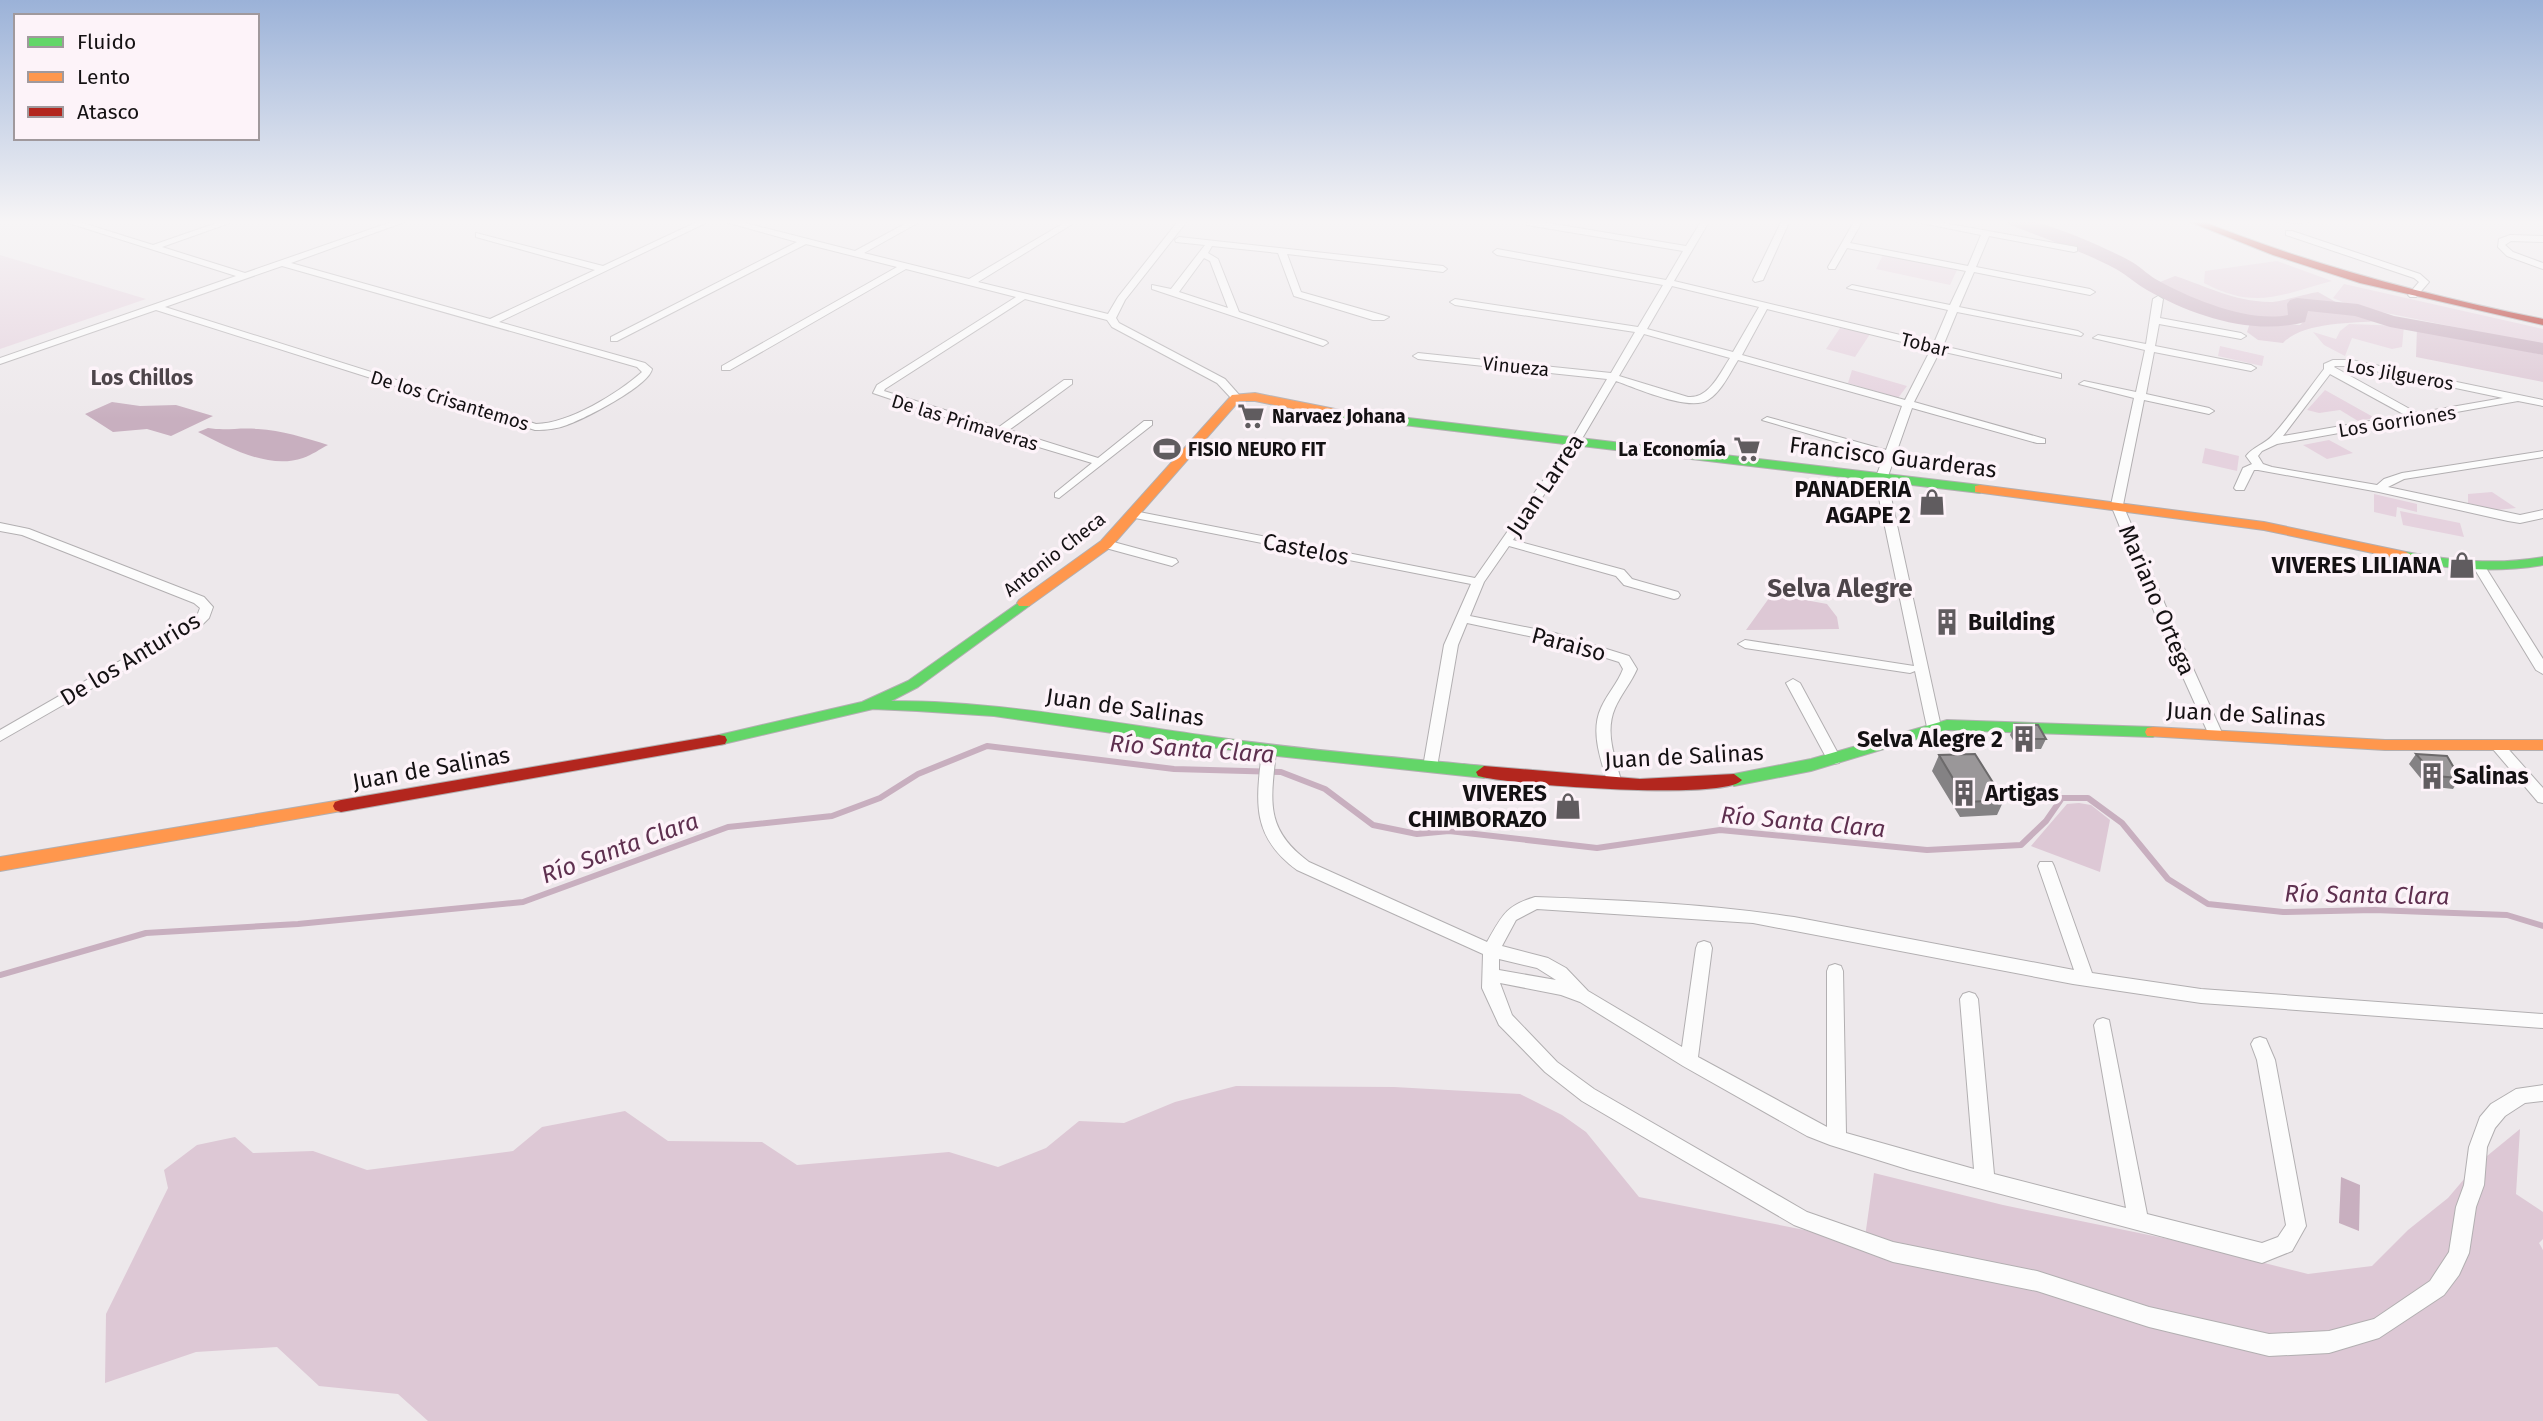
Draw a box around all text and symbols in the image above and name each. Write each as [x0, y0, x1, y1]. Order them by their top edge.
legend [14, 14, 259, 140]
text: Fluido [77, 29, 136, 55]
text: Lento [77, 64, 130, 90]
text: Atasco [77, 99, 139, 125]
street label: Tobar [1898, 327, 1952, 362]
street label: Vinueza [1482, 352, 1550, 381]
street label: Los Jilgueros [2344, 354, 2455, 395]
district label: Los Chillos [91, 365, 193, 391]
street label: De los Crisantemos [368, 365, 532, 436]
street label: De las Primaveras [889, 389, 1041, 456]
supermarket icon: Narvaez Johana [1236, 401, 1266, 431]
street label: Los Gorriones [2337, 401, 2458, 442]
place label: Narvaez Johana [1272, 405, 1406, 428]
street label: Juan Larrea [1500, 428, 1590, 542]
street label: Francisco Guarderas [1788, 430, 1998, 484]
sports icon: FISIO NEURO FIT [1152, 434, 1182, 464]
supermarket icon: La Economía [1732, 434, 1762, 464]
place label: FISIO NEURO FIT [1188, 438, 1327, 461]
place label: La Economía [1618, 438, 1726, 461]
place label: PANADERIA AGAPE 2 [1795, 475, 1911, 529]
shop icon: PANADERIA AGAPE 2 [1917, 487, 1947, 517]
street label: Antonio Checa [999, 507, 1110, 601]
street label: Mariano Ortega [2113, 521, 2201, 679]
street label: Castelos [1261, 527, 1351, 571]
shop icon: VIVERES LILIANA [2447, 550, 2477, 580]
place label: VIVERES LILIANA [2271, 551, 2441, 579]
district label: Selva Alegre [1767, 573, 1913, 604]
street label: De los Anturios [55, 606, 205, 712]
building icon: Building [1932, 607, 1962, 637]
place label: Building [1968, 608, 2055, 636]
street label: Paraiso [1529, 621, 1609, 667]
street label: Juan de Salinas [1044, 682, 1206, 732]
street label: Juan de Salinas [2166, 696, 2326, 732]
building icon: Selva Alegre 2 [2009, 724, 2039, 754]
place label: Selva Alegre 2 [1857, 725, 2003, 753]
water label: Río Santa Clara [1109, 729, 1275, 769]
street label: Juan de Salinas [1604, 738, 1764, 774]
street label: Juan de Salinas [350, 740, 512, 796]
building icon: Salinas [2417, 761, 2447, 791]
place label: Salinas [2453, 762, 2529, 790]
building icon: Artigas [1949, 778, 1979, 808]
place label: VIVERES CHIMBORAZO [1408, 779, 1547, 833]
place label: Artigas [1984, 779, 2059, 807]
shop icon: VIVERES CHIMBORAZO [1553, 791, 1583, 821]
water label: Río Santa Clara [1719, 801, 1887, 843]
water label: Río Santa Clara [538, 807, 702, 889]
water label: Río Santa Clara [2284, 880, 2450, 910]

